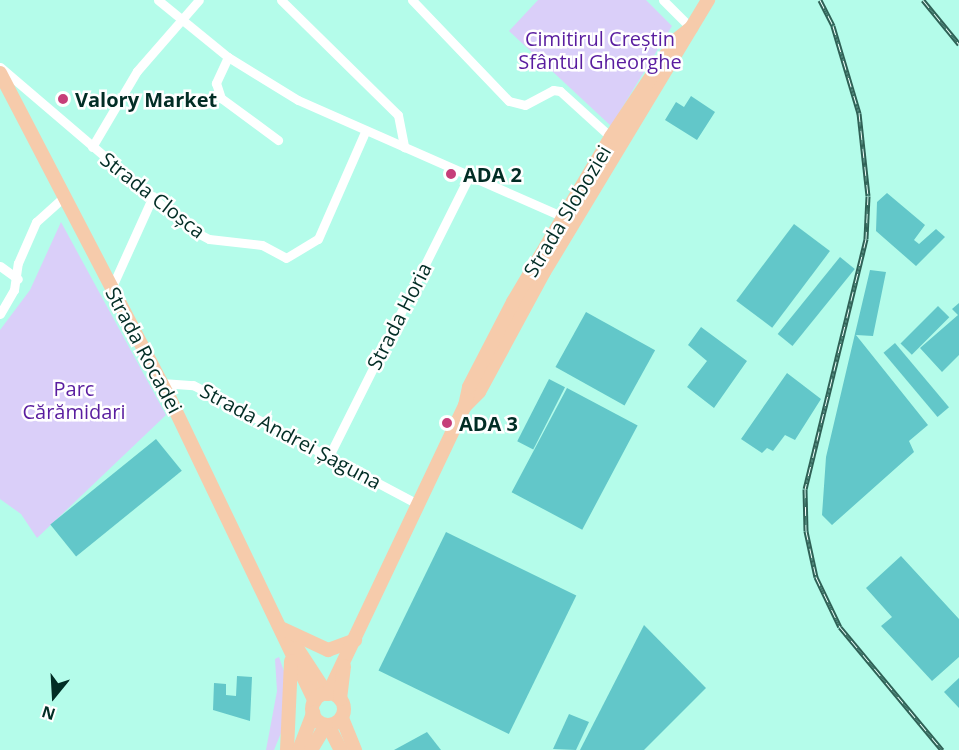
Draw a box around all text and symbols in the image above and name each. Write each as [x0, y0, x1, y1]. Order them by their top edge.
park label: Cimitirul Creștin Sfântul Gheorghe [518, 26, 682, 73]
place label: Valory Market [75, 87, 217, 111]
marker: Valory Market [56, 92, 70, 106]
street label: Strada Sloboziei [518, 141, 616, 281]
street label: Strada Cloșca [96, 147, 210, 243]
place label: ADA 2 [463, 162, 522, 186]
marker: ADA 2 [444, 167, 458, 181]
street label: Strada Horia [362, 258, 436, 374]
street label: Strada Rocadei [101, 283, 187, 417]
park label: Parc Cărămidari [22, 377, 126, 424]
street label: Strada Andrei Șaguna [196, 378, 386, 494]
place label: ADA 3 [459, 411, 518, 435]
marker: ADA 3 [440, 416, 454, 430]
north arrow [24, 666, 84, 726]
text: N [39, 701, 58, 726]

